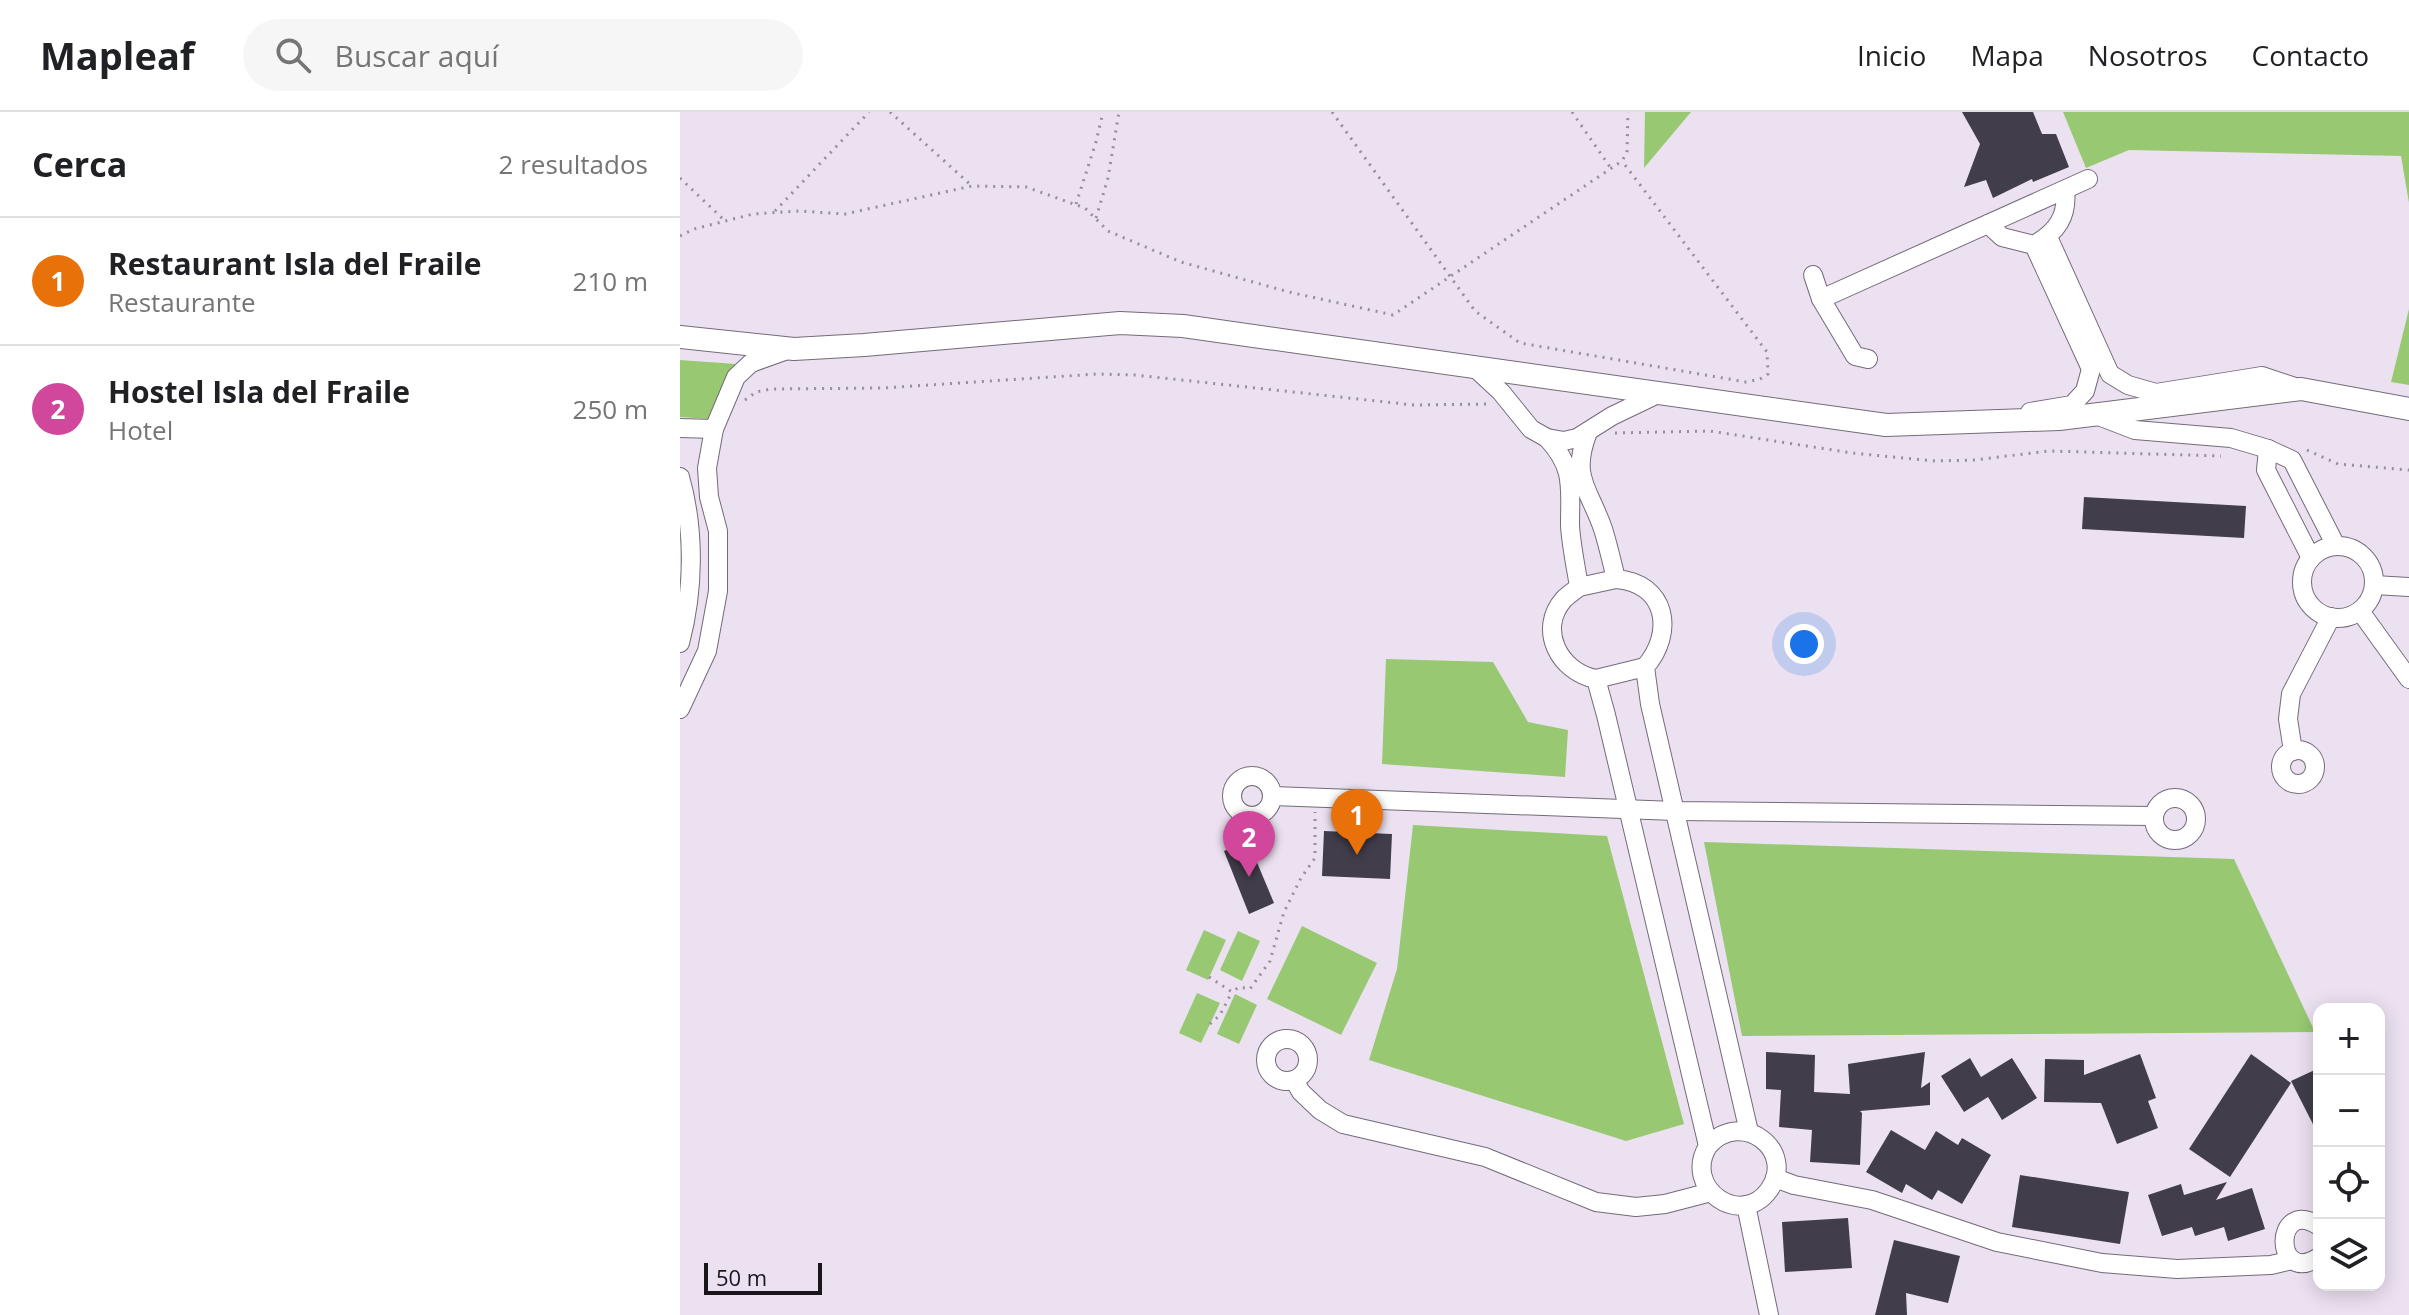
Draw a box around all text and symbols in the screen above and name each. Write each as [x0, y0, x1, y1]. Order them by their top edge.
search box [243, 19, 803, 91]
text: Mapleaf [40, 29, 195, 81]
icon: search [271, 33, 315, 77]
text: Buscar aquí [335, 35, 499, 76]
text: Inicio [1857, 36, 1926, 74]
text: Mapa [1970, 36, 2044, 74]
text: Nosotros [2088, 36, 2208, 74]
text: Contacto [2252, 36, 2369, 74]
text: Cerca [32, 141, 127, 187]
text: 2 resultados [499, 146, 648, 182]
text: Restaurant Isla del Fraile [108, 243, 481, 284]
text: 1 [51, 263, 65, 299]
text: 210 m [573, 263, 648, 299]
text: Restaurante [108, 284, 256, 320]
text: Hostel Isla del Fraile [108, 371, 410, 412]
text: 2 [51, 391, 65, 427]
text: 250 m [573, 391, 648, 427]
text: Hotel [108, 412, 173, 448]
your location [1784, 624, 1824, 664]
pin: 1 [1331, 789, 1383, 855]
pin: 2 [1223, 811, 1275, 877]
map controls [2313, 1003, 2385, 1291]
button: + [2313, 1003, 2385, 1075]
button: − [2313, 1075, 2385, 1147]
button: locate [2313, 1147, 2385, 1219]
button: layers [2313, 1219, 2385, 1291]
scale bar [704, 1259, 822, 1295]
text: 50 m [716, 1262, 767, 1292]

